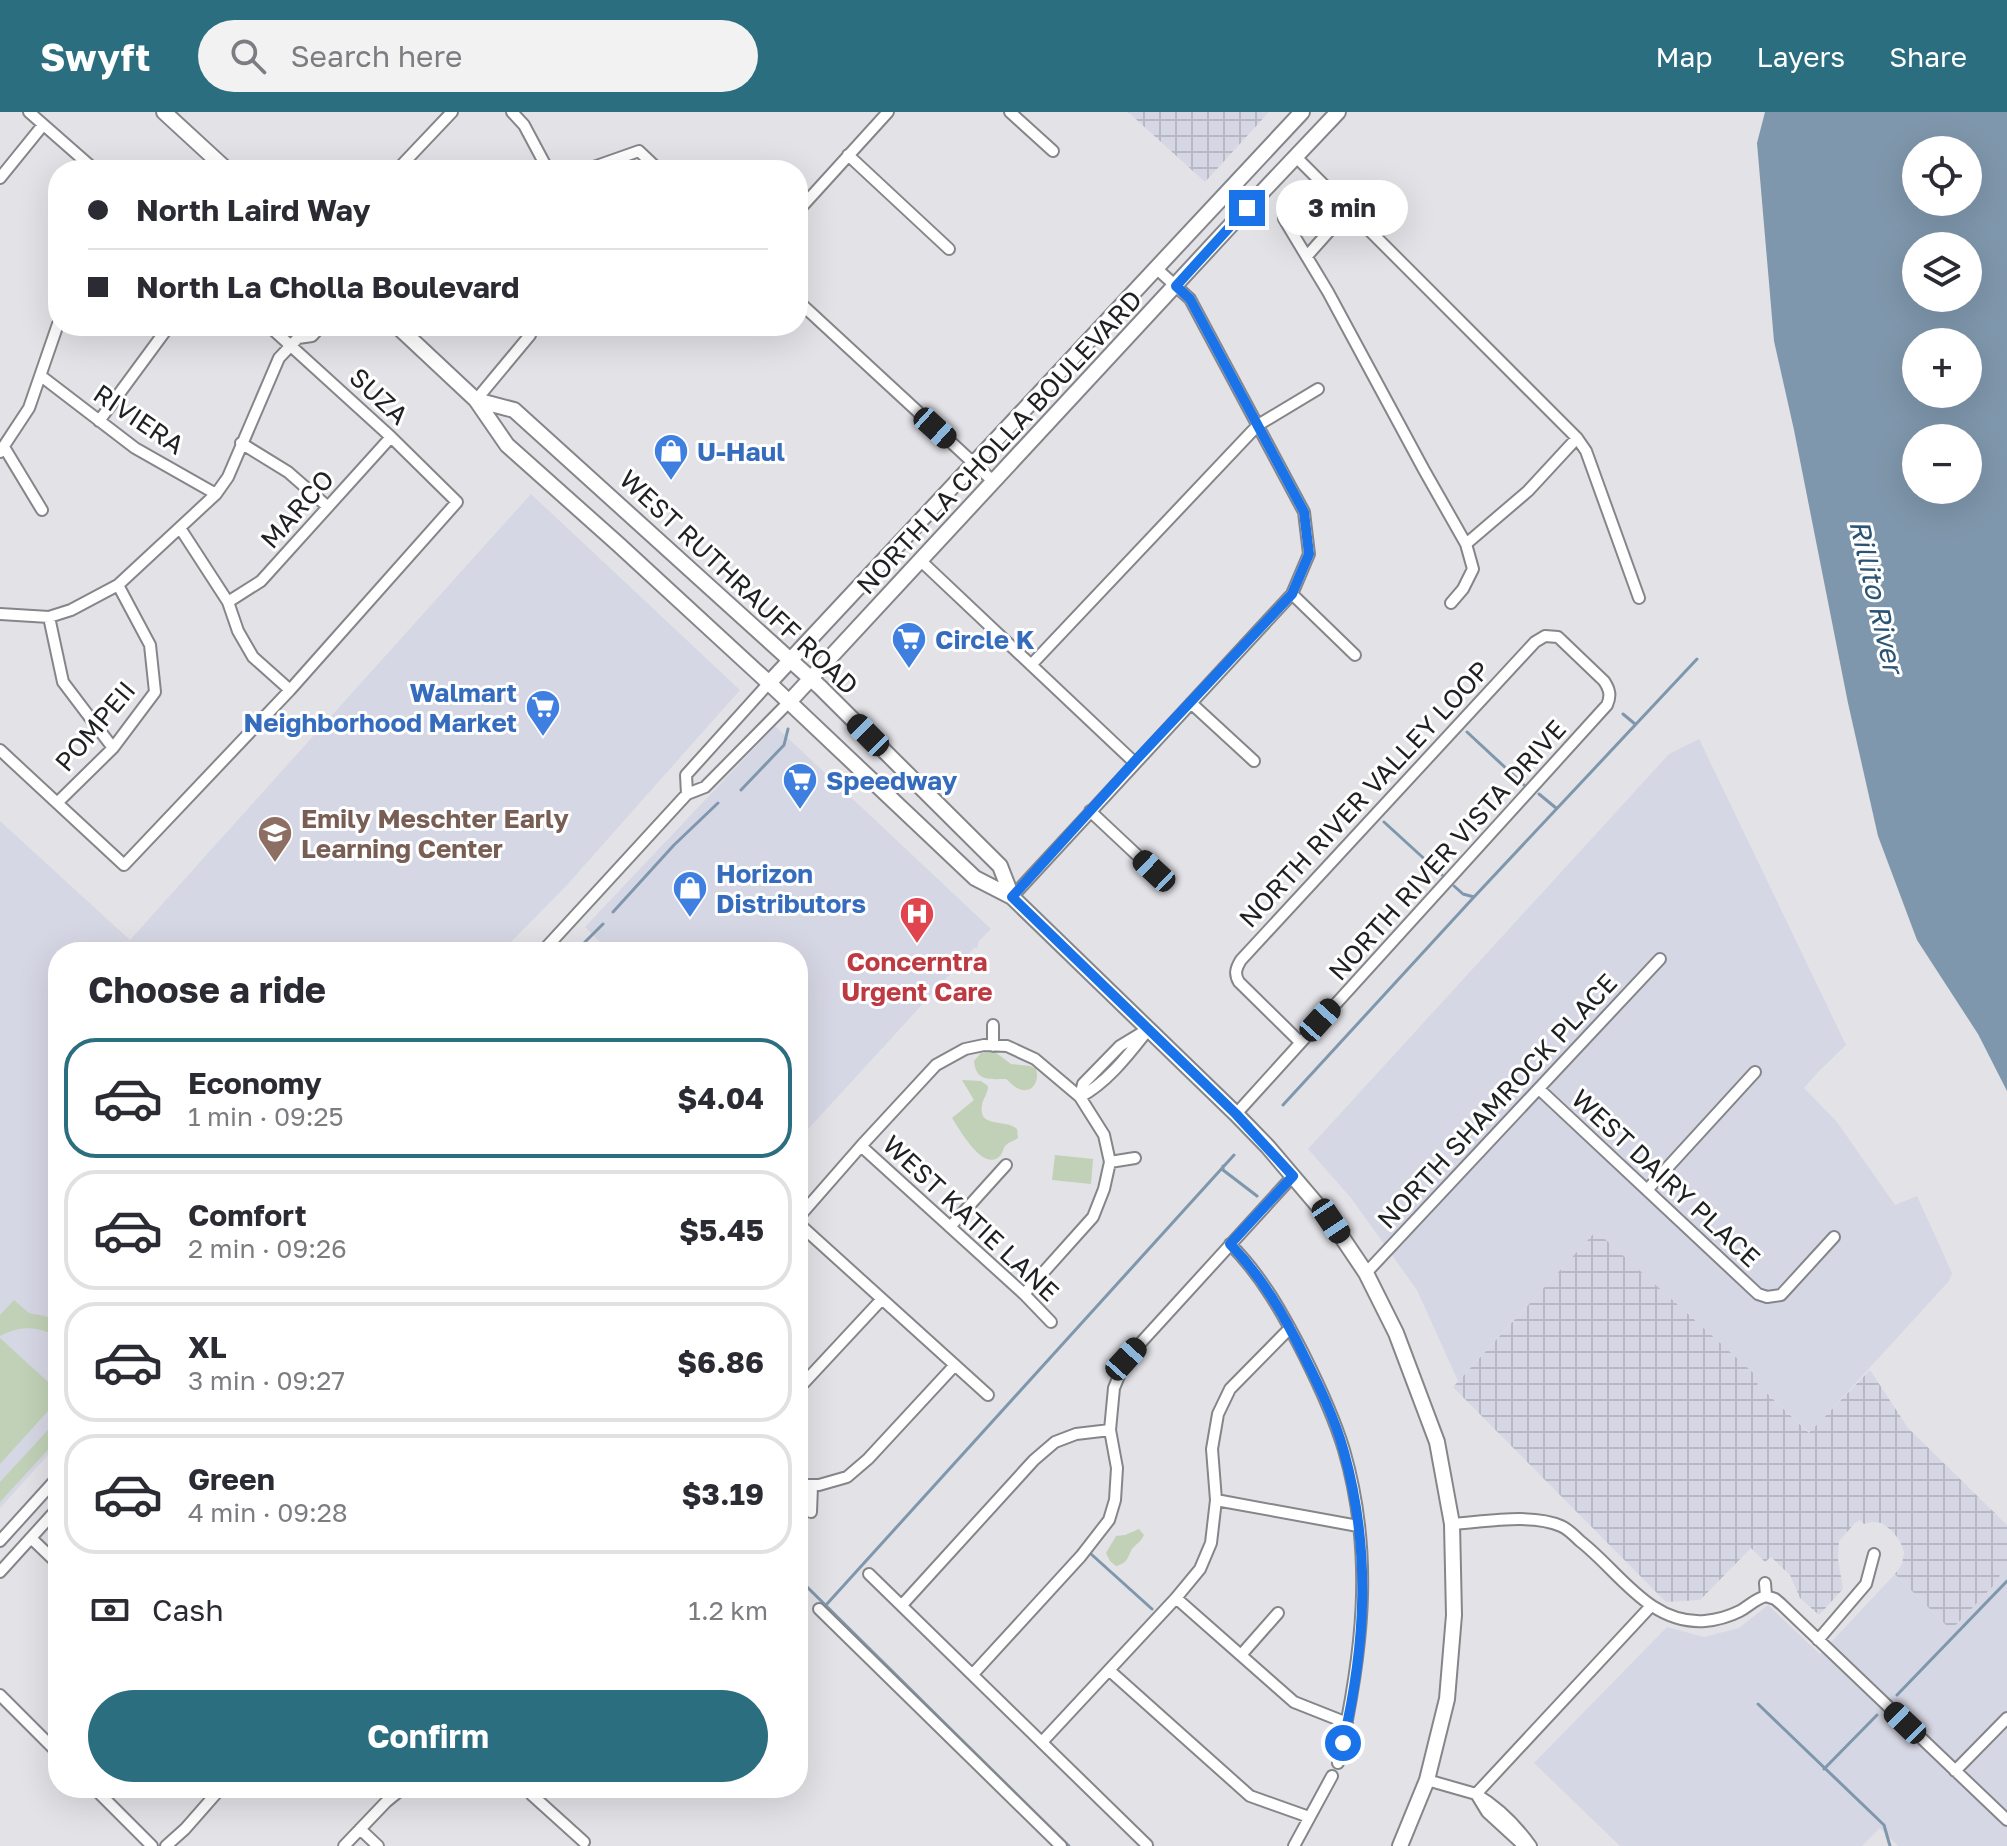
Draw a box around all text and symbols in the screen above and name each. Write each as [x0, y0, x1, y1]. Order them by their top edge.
search box [198, 20, 758, 92]
text: Swyft [40, 34, 150, 79]
icon: search [226, 34, 270, 78]
text: Search here [290, 38, 462, 74]
text: Map [1655, 40, 1713, 73]
text: Layers [1757, 40, 1845, 73]
text: Share [1889, 40, 1967, 73]
map controls [1902, 136, 1982, 504]
button: locate [1902, 136, 1982, 216]
callout: 3 min [1275, 180, 1407, 236]
route end [1229, 190, 1265, 226]
text: North Laird Way [136, 192, 370, 228]
text: 3 min [1308, 192, 1376, 223]
button: layers [1902, 232, 1982, 312]
text: North La Cholla Boulevard [136, 269, 520, 305]
street label: NORTH LA CHOLLA BOULEVARD [850, 284, 1148, 600]
button: + [1902, 328, 1982, 408]
street label: SUZA [343, 361, 415, 431]
street label: RIVIERA [88, 378, 190, 460]
car [909, 403, 961, 453]
button: − [1902, 424, 1982, 504]
shop icon: U-Haul [652, 432, 690, 482]
place label: U-Haul [697, 436, 785, 467]
street label: WEST RUTHRAUFF ROAD [613, 463, 865, 701]
street label: MARCO [254, 464, 340, 554]
water label: Rillito River [1843, 516, 1912, 680]
supermarket icon: Circle K [890, 620, 928, 670]
place label: Circle K [935, 624, 1035, 655]
street label: NORTH RIVER VALLEY LOOP [1232, 654, 1496, 934]
street label: POMPEII [48, 675, 142, 777]
place label: Walmart Neighborhood Market [243, 677, 517, 738]
supermarket icon: Walmart Neighborhood Market [524, 688, 562, 738]
car [843, 710, 893, 760]
street label: NORTH RIVER VISTA DRIVE [1322, 714, 1572, 986]
supermarket icon: Speedway [781, 761, 819, 811]
place label: Speedway [826, 765, 958, 796]
place label: Emily Meschter Early Learning Center [301, 803, 569, 864]
school or university icon: Emily Meschter Early Learning Center [256, 814, 294, 864]
car [1128, 846, 1180, 896]
place label: Horizon Distributors [716, 858, 866, 919]
shop icon: Horizon Distributors [671, 869, 709, 919]
hospital icon: Concerntra Urgent Care [898, 895, 936, 945]
place label: Concerntra Urgent Care [841, 946, 993, 1007]
street label: NORTH SHAMROCK PLACE [1371, 967, 1623, 1235]
text: Choose a ride [88, 968, 326, 1011]
car [1295, 994, 1345, 1046]
icon: car [92, 1062, 164, 1134]
text: Economy [188, 1065, 322, 1101]
text: $4.04 [677, 1080, 764, 1116]
street label: WEST DAIRY PLACE [1565, 1083, 1767, 1273]
text: 1 min · 09:25 [188, 1101, 344, 1132]
street label: WEST KATIE LANE [877, 1129, 1065, 1307]
icon: car [92, 1194, 164, 1266]
car [1308, 1194, 1354, 1248]
text: Comfort [188, 1197, 307, 1233]
text: $5.45 [679, 1212, 764, 1248]
text: 2 min · 09:26 [188, 1233, 347, 1264]
icon: car [92, 1326, 164, 1398]
text: XL [188, 1329, 227, 1365]
car [1101, 1333, 1151, 1385]
text: $6.86 [677, 1344, 764, 1380]
text: 3 min · 09:27 [188, 1365, 345, 1396]
icon: car [92, 1458, 164, 1530]
text: Green [188, 1461, 275, 1497]
text: $3.19 [682, 1476, 764, 1512]
text: 4 min · 09:28 [188, 1497, 348, 1528]
icon: cash [88, 1588, 132, 1632]
text: Cash [152, 1592, 224, 1628]
text: 1.2 km [688, 1595, 768, 1626]
button: Confirm [88, 1690, 768, 1782]
car [1879, 1698, 1931, 1748]
route start [1325, 1725, 1361, 1761]

